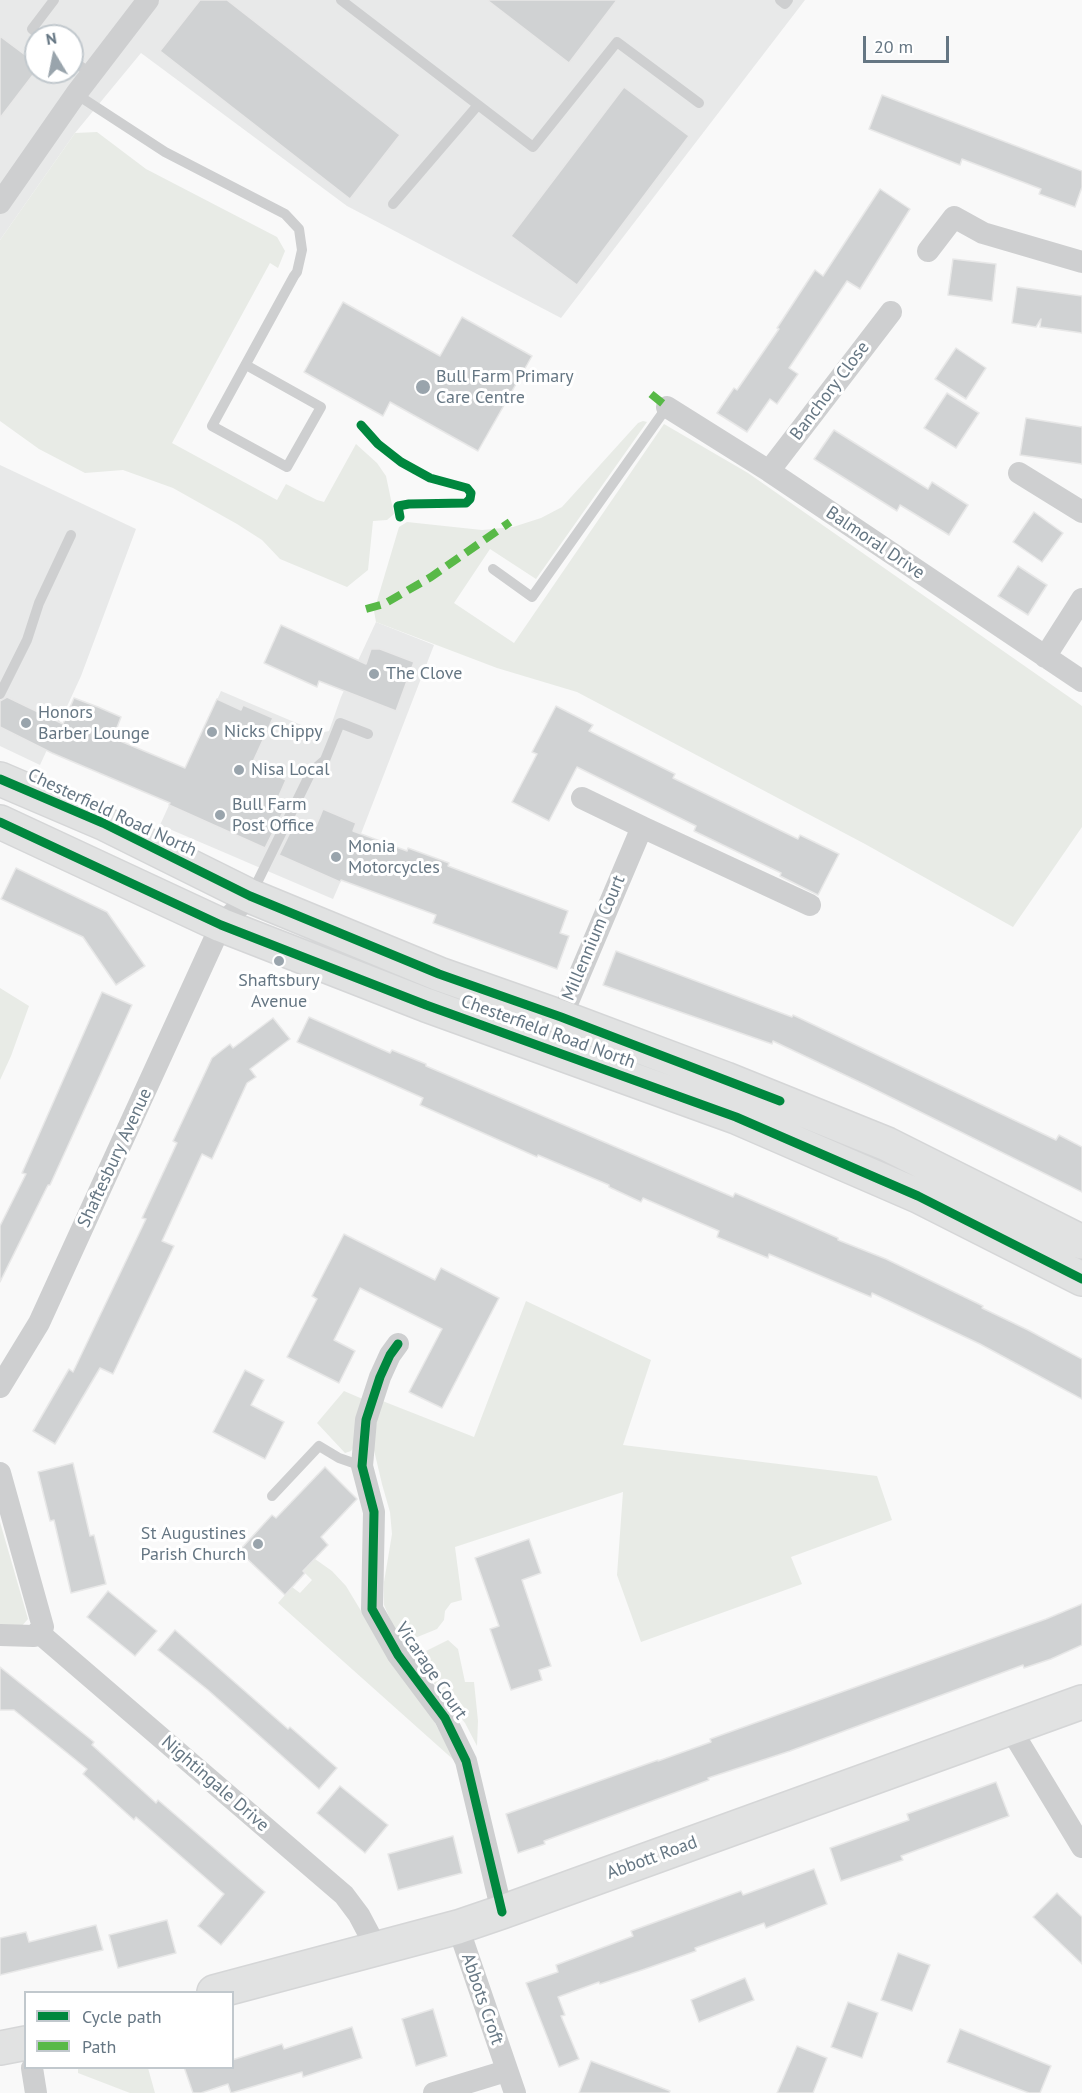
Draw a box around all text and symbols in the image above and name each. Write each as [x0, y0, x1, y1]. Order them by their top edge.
north arrow [24, 24, 84, 84]
scale bar [866, 24, 952, 62]
text: N [44, 27, 58, 49]
text: 20 m [874, 35, 913, 58]
street label: Banchory Close [786, 337, 874, 445]
place label: Bull Farm Primary Care Centre [436, 366, 574, 409]
marker: Bull Farm Primary Care Centre [414, 378, 432, 396]
street label: Balmoral Drive [822, 502, 928, 584]
place label: The Clove [386, 663, 462, 685]
marker: The Clove [367, 667, 381, 681]
place label: Honors Barber Lounge [38, 702, 150, 744]
marker: Honors Barber Lounge [19, 716, 33, 730]
place label: Nicks Chippy [224, 721, 323, 743]
marker: Nicks Chippy [205, 725, 219, 739]
place label: Nisa Local [251, 759, 329, 781]
marker: Nisa Local [232, 763, 246, 777]
street label: Chesterfield Road North [24, 764, 200, 862]
place label: Bull Farm Post Office [232, 794, 314, 836]
marker: Bull Farm Post Office [213, 808, 227, 822]
place label: Monia Motorcycles [348, 836, 440, 878]
marker: Monia Motorcycles [329, 850, 343, 864]
street label: Millennium Court [558, 872, 630, 1004]
marker: Shaftsbury Avenue [272, 954, 286, 968]
place label: Shaftsbury Avenue [238, 970, 320, 1012]
street label: Chesterfield Road North [458, 990, 638, 1074]
street label: Shaftesbury Avenue [73, 1085, 157, 1231]
place label: St Augustines Parish Church [141, 1523, 246, 1565]
marker: St Augustines Parish Church [251, 1537, 265, 1551]
street label: Vicarage Court [391, 1618, 471, 1724]
street label: Nightingale Drive [157, 1731, 273, 1837]
street label: Abbott Road [604, 1832, 700, 1884]
street label: Abbots Croft [456, 1950, 508, 2048]
legend [24, 1991, 234, 2069]
text: Cycle path [82, 2005, 162, 2028]
text: Path [82, 2035, 116, 2058]

